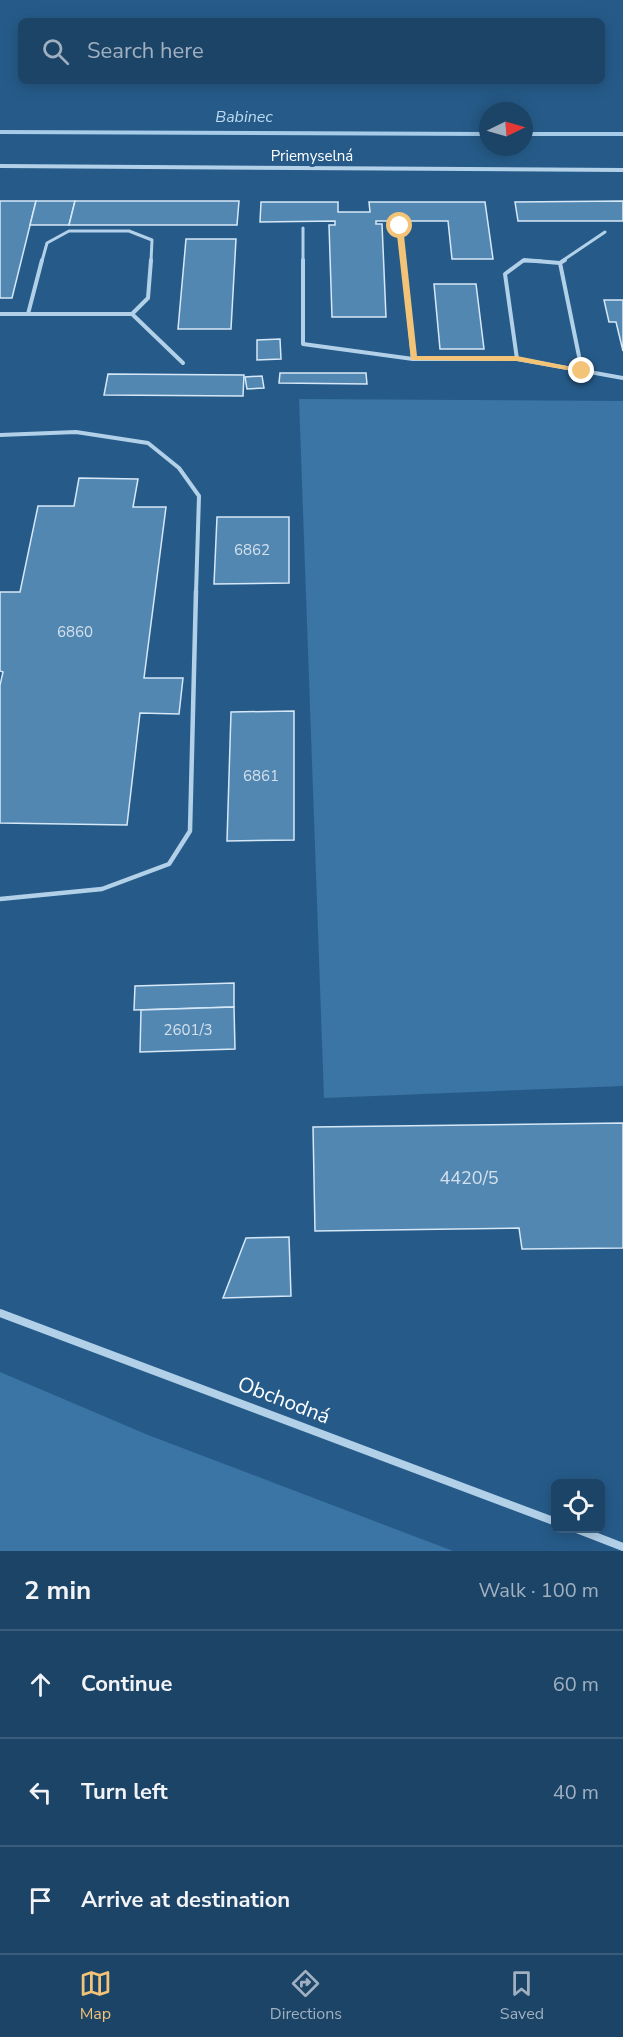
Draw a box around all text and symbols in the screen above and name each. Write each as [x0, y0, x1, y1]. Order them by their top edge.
search box [18, 18, 605, 84]
icon: search [39, 35, 72, 68]
text: Search here [87, 36, 204, 66]
north arrow [479, 102, 533, 156]
water label: Babinec [215, 106, 273, 128]
street label: Priemyselná [271, 146, 353, 166]
route start [386, 212, 412, 238]
route end [568, 357, 594, 383]
house number: 6862 [234, 540, 270, 560]
house number: 6860 [57, 622, 93, 642]
house number: 6861 [243, 766, 279, 786]
house number: 2601/3 [163, 1020, 213, 1040]
house number: 4420/5 [439, 1166, 499, 1190]
street label: Obchodná [234, 1370, 334, 1430]
map controls [551, 1479, 605, 1533]
button: locate [551, 1479, 605, 1533]
text: 2 min [24, 1573, 91, 1608]
text: Walk · 100 m [479, 1577, 599, 1604]
icon: ahead [24, 1668, 57, 1701]
text: Continue [81, 1669, 172, 1699]
text: 60 m [553, 1671, 599, 1698]
icon: left [24, 1776, 57, 1809]
text: Turn left [81, 1777, 168, 1807]
text: 40 m [553, 1779, 599, 1806]
icon: arrive [24, 1884, 57, 1917]
text: Arrive at destination [81, 1885, 290, 1915]
tab: Map [79, 1967, 112, 2025]
tab: Directions [270, 1967, 342, 2025]
tab: Saved [500, 1967, 544, 2025]

